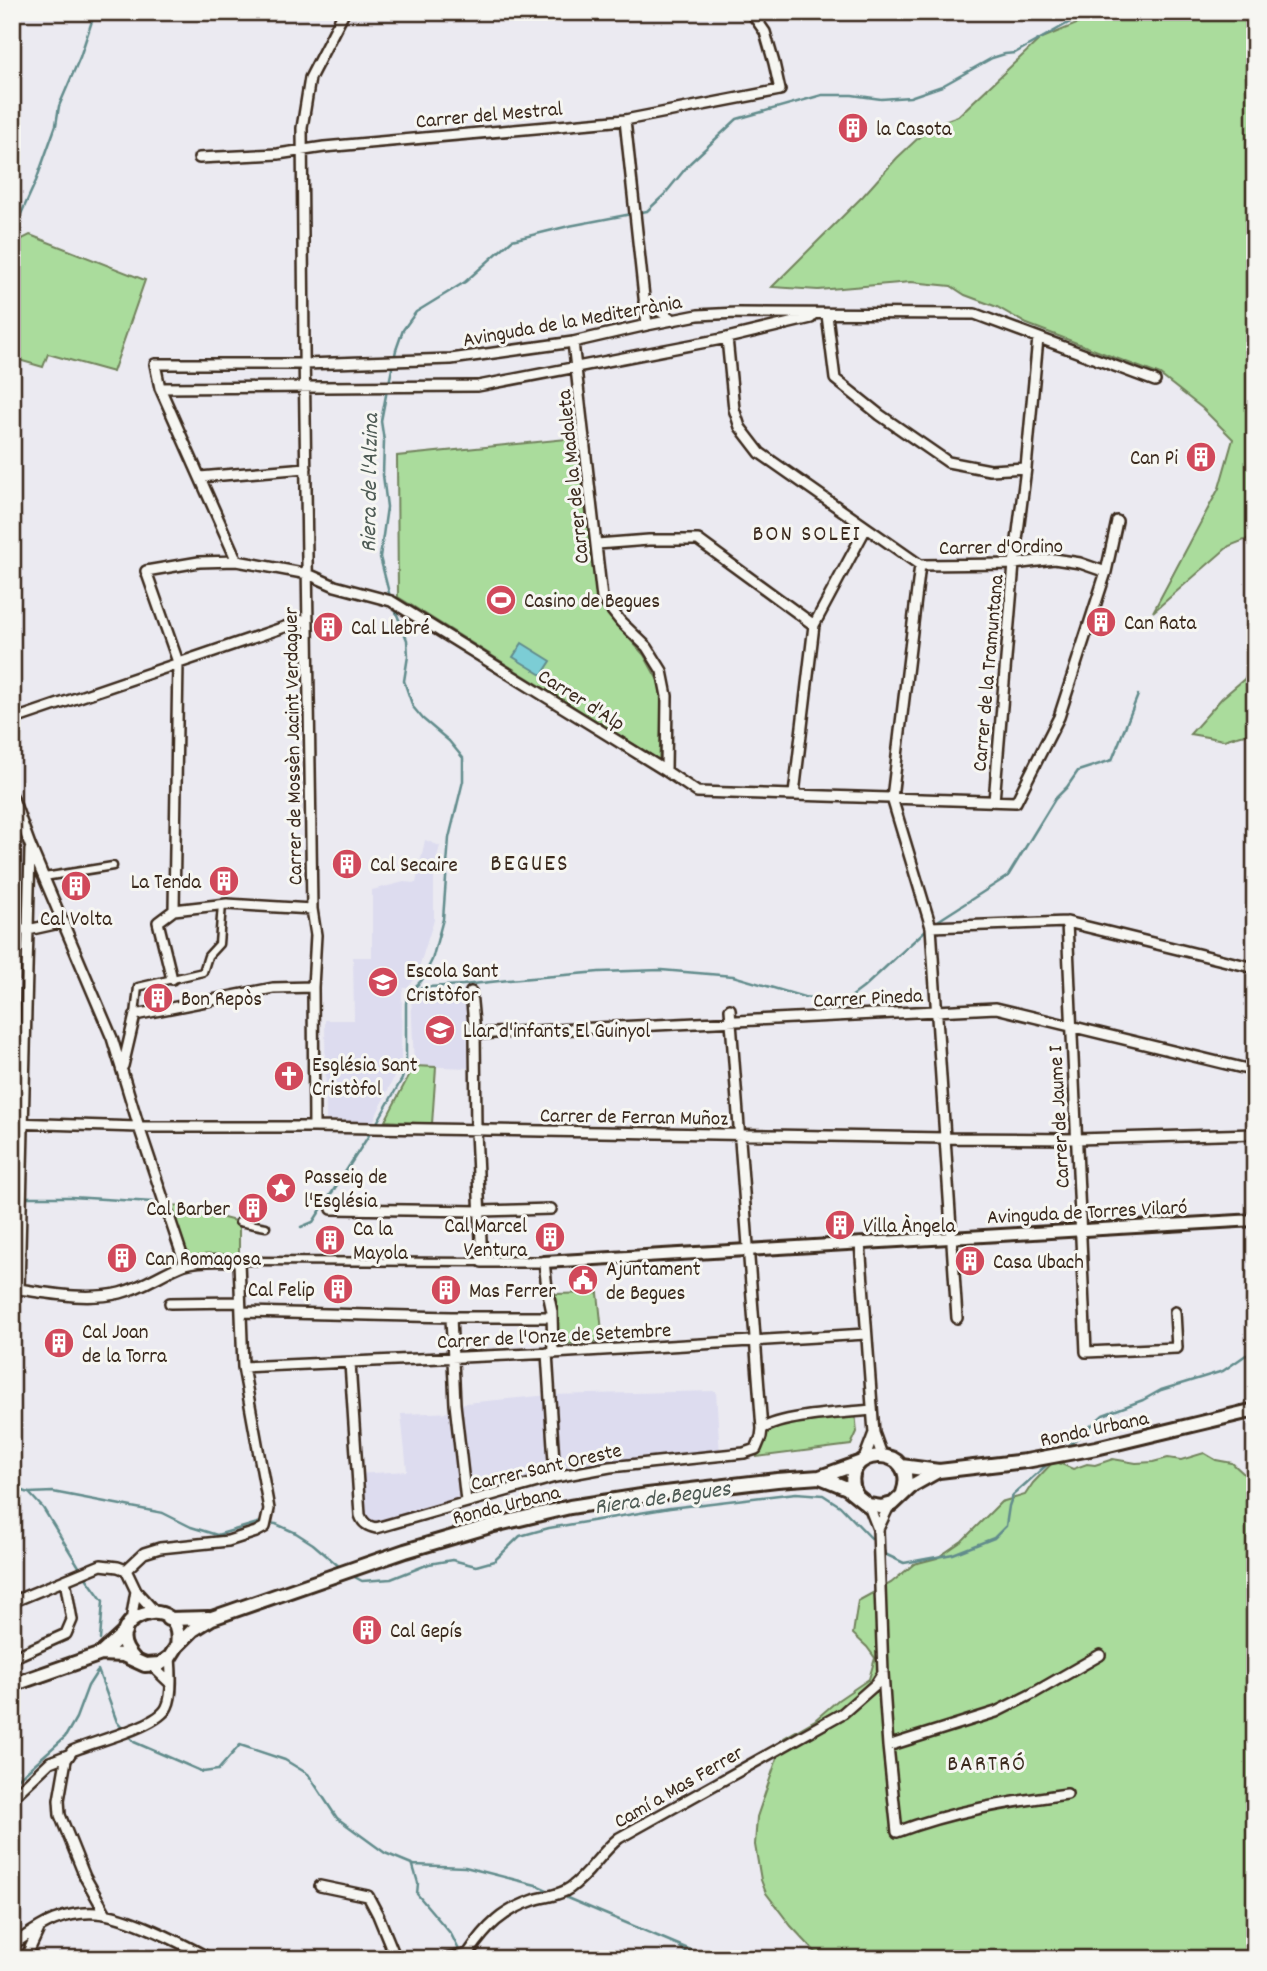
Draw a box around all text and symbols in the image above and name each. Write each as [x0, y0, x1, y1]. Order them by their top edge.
street label: Carrer del Mestral [415, 96, 564, 138]
building icon: la Casota [836, 111, 870, 145]
place label: la Casota [876, 116, 953, 146]
street label: Avinguda de la Mediterrània [461, 289, 685, 357]
street label: Carrer de la Madaleta [551, 387, 599, 565]
water label: Riera de l'Alzina [354, 412, 389, 553]
building icon: Can Pi [1184, 440, 1218, 474]
place label: Can Pi [1130, 445, 1178, 475]
district label: BON SOLEI [752, 519, 862, 552]
street label: Carrer d'Ordino [939, 533, 1063, 565]
street label: Carrer de la Tramuntana [966, 572, 1014, 773]
sports icon: Casino de Begues [484, 583, 518, 617]
place label: Casino de Begues [524, 588, 660, 618]
building icon: Can Rata [1084, 605, 1118, 639]
street label: Carrer de Mossèn Jacint Verdaguer [278, 606, 312, 885]
building icon: Cal Llebré [311, 610, 345, 644]
place label: Can Rata [1124, 610, 1198, 640]
place label: Cal Llebré [351, 615, 430, 645]
street label: Carrer d'Alp [531, 663, 630, 740]
building icon: Cal Secaire [330, 847, 364, 881]
district label: BEGUES [490, 848, 570, 882]
place label: Cal Secaire [370, 852, 458, 882]
building icon: La Tenda [207, 864, 241, 898]
building icon: Cal Volta [59, 869, 93, 903]
place label: La Tenda [131, 869, 202, 899]
place label: Cal Volta [40, 906, 113, 936]
place label: Escola Sant Cristòfor [406, 958, 499, 1012]
school or university icon: Escola Sant Cristòfor [366, 965, 400, 999]
building icon: Bon Repòs [141, 981, 175, 1015]
street label: Carrer Pineda [813, 982, 925, 1018]
place label: Bon Repòs [181, 986, 262, 1016]
school or university icon: Llar d'infants El Guinyol [423, 1013, 457, 1047]
place label: Llar d'infants El Guinyol [463, 1018, 650, 1048]
street label: Carrer de Jaume I [1042, 1044, 1080, 1189]
place label: Església Sant Cristòfol [312, 1052, 418, 1106]
church icon: Església Sant Cristòfol [272, 1059, 306, 1093]
street label: Carrer de Ferran Muñoz [539, 1102, 728, 1136]
place label: Passeig de l'Església [304, 1164, 387, 1218]
place icon: Passeig de l'Església [264, 1171, 298, 1205]
building icon: Cal Barber [236, 1191, 270, 1225]
street label: Avinguda de Torres Vilaró [986, 1194, 1188, 1234]
place label: Cal Barber [146, 1196, 230, 1226]
building icon: Villa Àngela [823, 1208, 857, 1242]
place label: Cal Marcel Ventura [444, 1213, 528, 1267]
place label: Villa Àngela [863, 1213, 957, 1243]
place label: Ca la Mayola [353, 1216, 409, 1270]
building icon: Cal Marcel Ventura [533, 1220, 567, 1254]
building icon: Ca la Mayola [313, 1223, 347, 1257]
building icon: Can Romagosa [105, 1241, 139, 1275]
building icon: Casa Ubach [953, 1244, 987, 1278]
place label: Can Romagosa [145, 1246, 262, 1276]
place label: Casa Ubach [993, 1249, 1084, 1279]
place label: Ajuntament de Begues [606, 1256, 701, 1310]
public building icon: Ajuntament de Begues [566, 1263, 600, 1297]
building icon: Cal Felip [321, 1272, 355, 1306]
building icon: Mas Ferrer [429, 1273, 463, 1307]
place label: Cal Felip [248, 1277, 315, 1307]
place label: Mas Ferrer [469, 1278, 556, 1308]
street label: Carrer de l'Onze de Setembre [436, 1317, 672, 1359]
place label: Cal Joan de la Torra [82, 1319, 168, 1373]
building icon: Cal Joan de la Torra [42, 1326, 76, 1360]
street label: Ronda Urbana [1038, 1405, 1153, 1457]
street label: Carrer Sant Oreste [468, 1437, 625, 1501]
water label: Riera de Begues [592, 1473, 734, 1525]
street label: Ronda Urbana [450, 1479, 565, 1535]
building icon: Cal Gepís [350, 1613, 384, 1647]
place label: Cal Gepís [390, 1618, 462, 1648]
street label: Camí a Mas Ferrer [609, 1739, 750, 1838]
district label: BARTRÓ [947, 1749, 1027, 1782]

